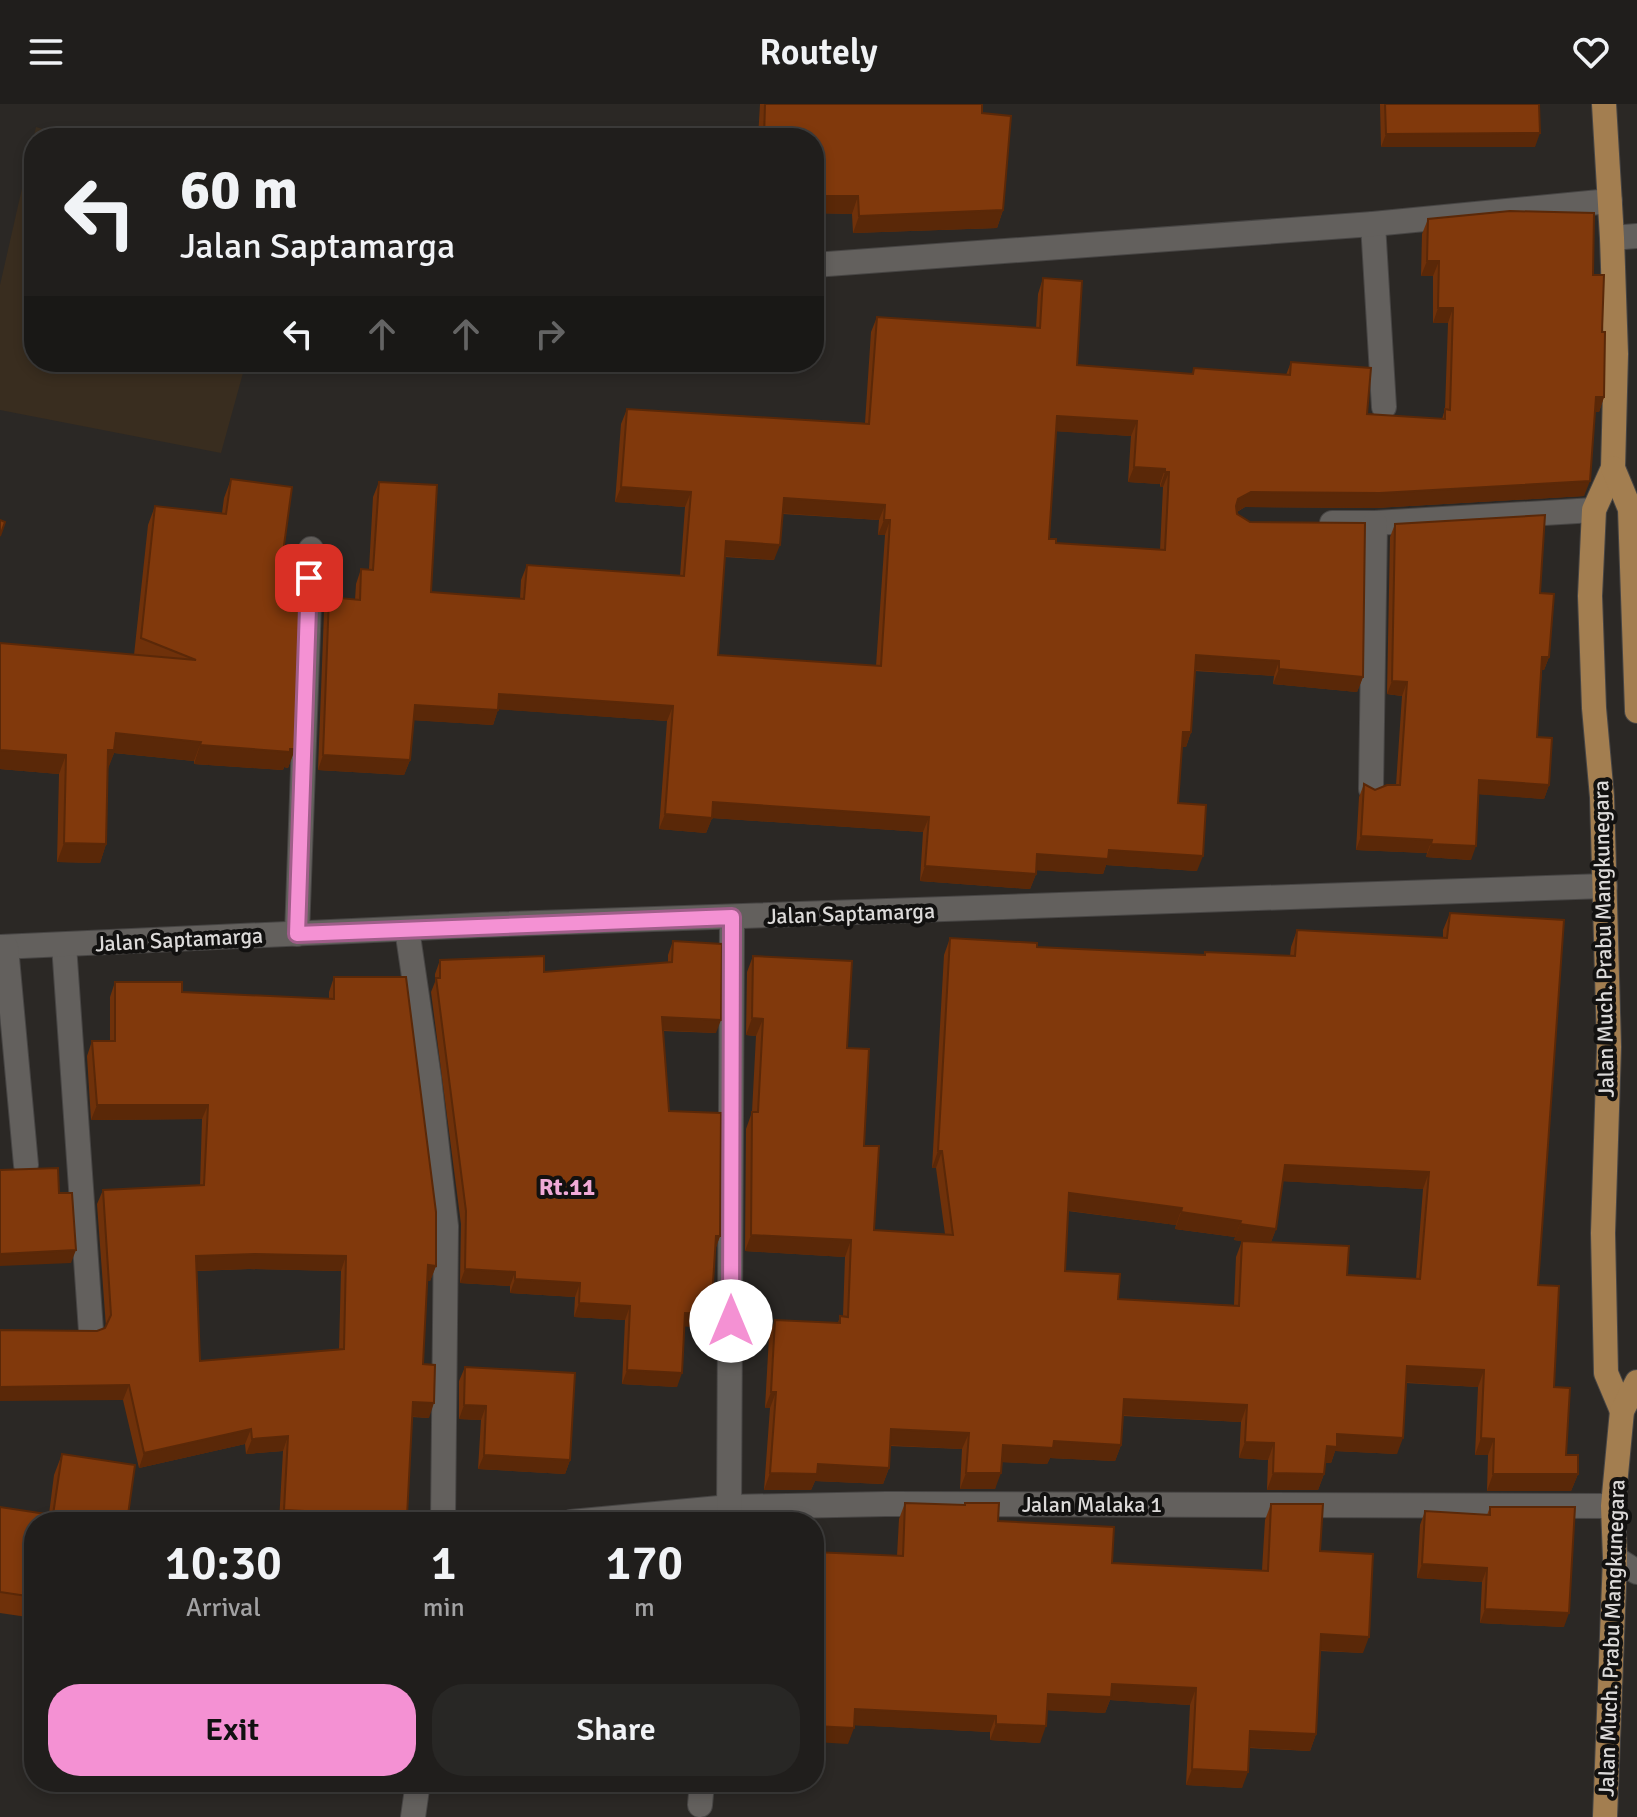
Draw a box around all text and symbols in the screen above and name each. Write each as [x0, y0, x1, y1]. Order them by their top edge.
icon: menu [24, 30, 68, 74]
text: Routely [759, 30, 878, 75]
icon: heart [1569, 30, 1613, 74]
text: 60 m [180, 155, 298, 224]
icon: left [48, 160, 152, 264]
text: Jalan Saptamarga [180, 224, 455, 269]
icon: left [276, 312, 320, 356]
icon: ahead [360, 312, 404, 356]
icon: ahead [444, 312, 488, 356]
icon: right [528, 312, 572, 356]
pin [275, 544, 343, 612]
icon: arrive [287, 556, 331, 600]
street label: Jalan Much. Prabu Mangkunegara [1587, 780, 1620, 1098]
street label: Jalan Saptamarga [767, 897, 936, 930]
street label: Jalan Saptamarga [94, 922, 264, 957]
district label: Rt.11 [539, 1172, 595, 1202]
position arrow [689, 1279, 773, 1363]
street label: Jalan Much. Prabu Mangkunegara [1592, 1479, 1631, 1797]
street label: Jalan Malaka 1 [1022, 1491, 1162, 1518]
text: 10:30 [165, 1534, 282, 1593]
text: 1 [431, 1534, 457, 1593]
text: 170 [605, 1534, 683, 1593]
text: Arrival [186, 1592, 261, 1624]
text: min [423, 1592, 465, 1624]
text: m [634, 1592, 655, 1624]
button: Exit [48, 1684, 416, 1776]
button: Share [432, 1684, 800, 1776]

